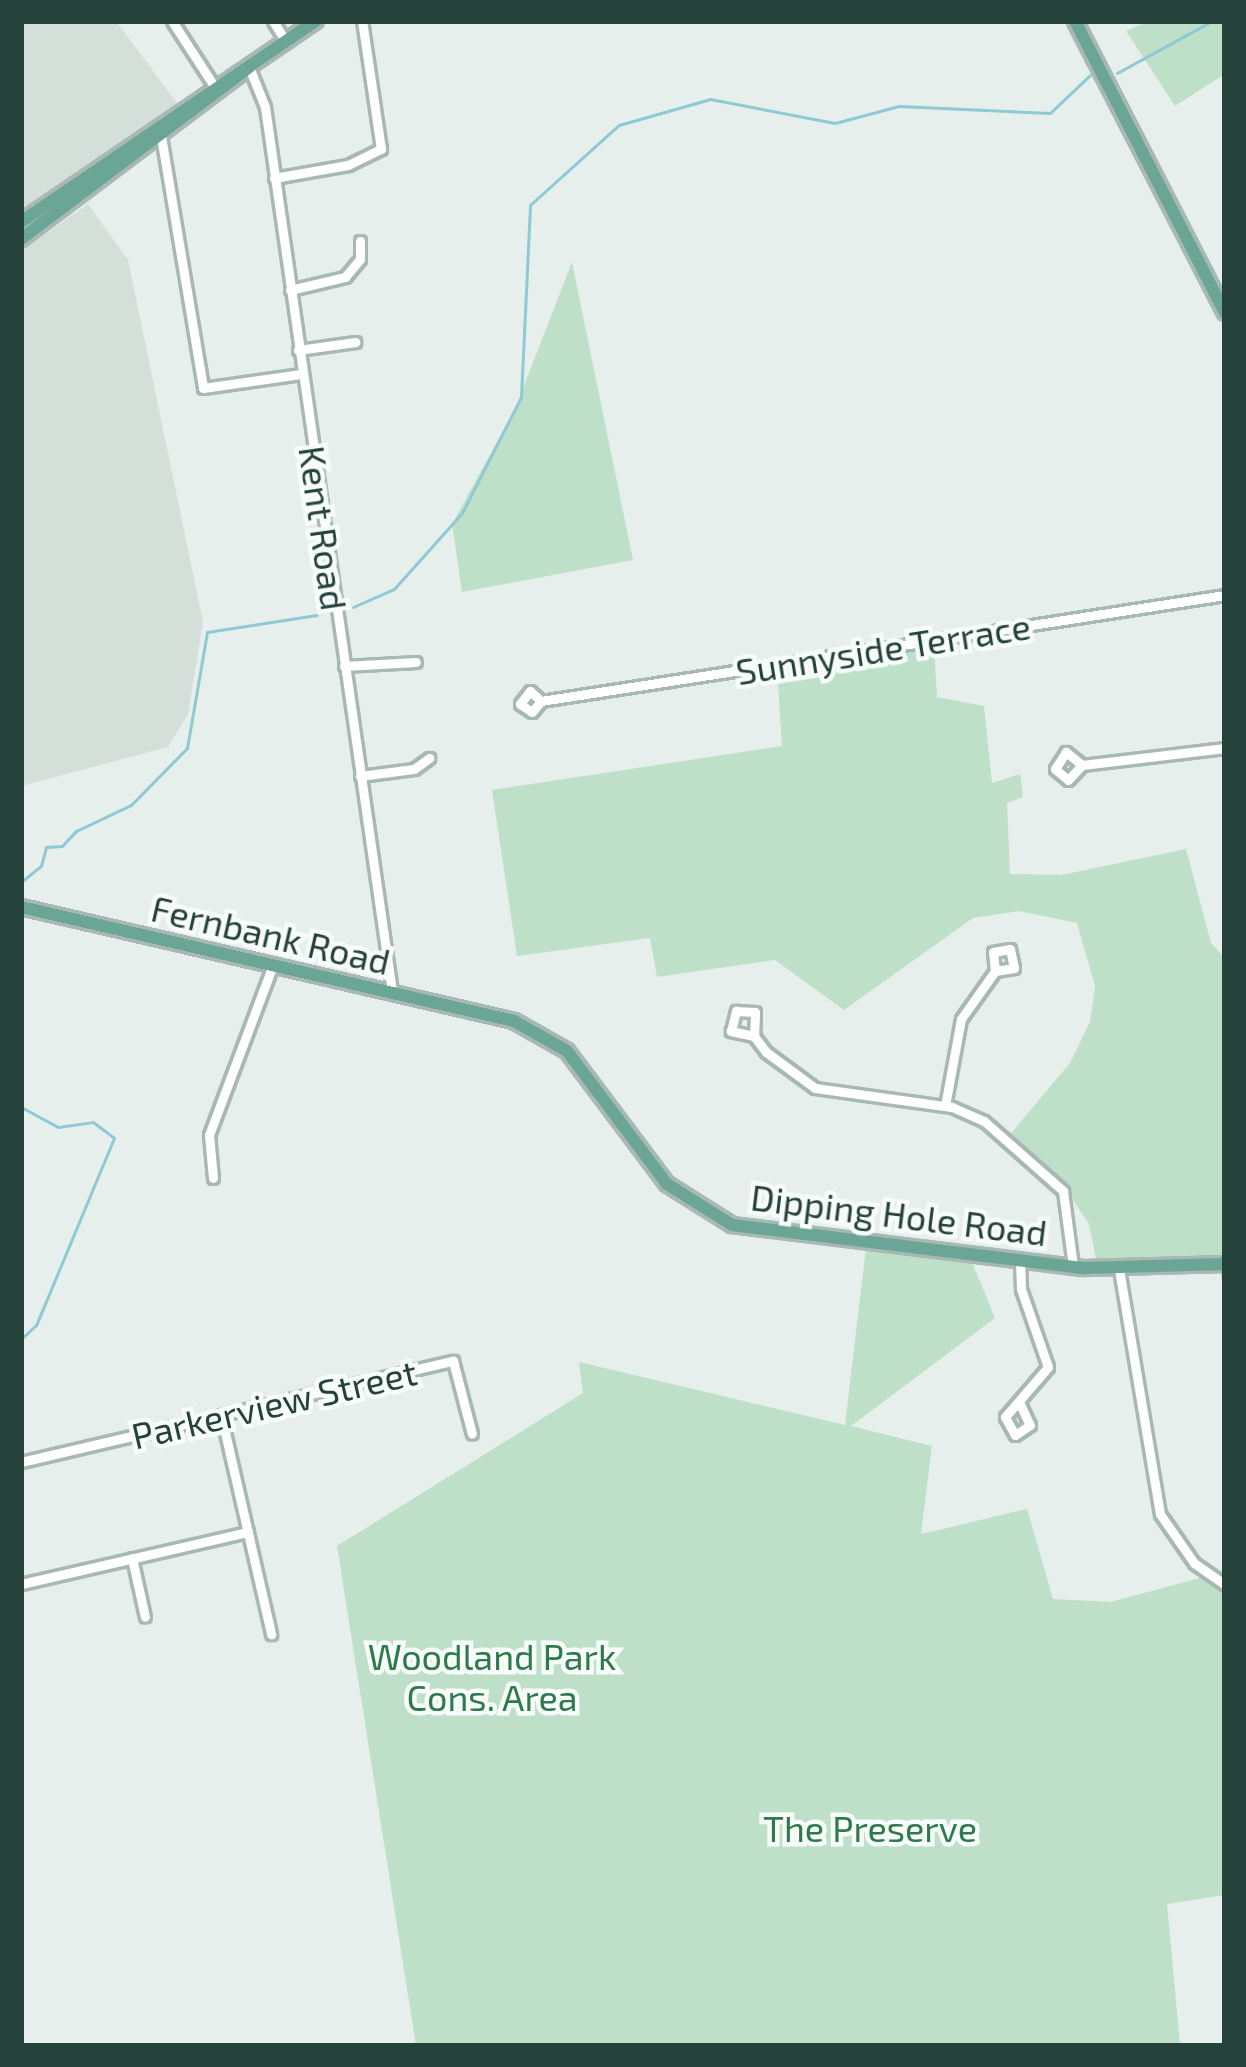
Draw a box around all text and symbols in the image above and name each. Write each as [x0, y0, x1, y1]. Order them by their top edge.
street label: Kent Road [291, 443, 357, 613]
street label: Sunnyside Terrace [732, 603, 1034, 693]
street label: Fernbank Road [147, 886, 395, 982]
street label: Dipping Hole Road [748, 1174, 1050, 1254]
street label: Parkerview Street [127, 1349, 421, 1457]
park label: Woodland Park Cons. Area [368, 1633, 616, 1718]
park label: The Preserve [763, 1806, 977, 1850]

